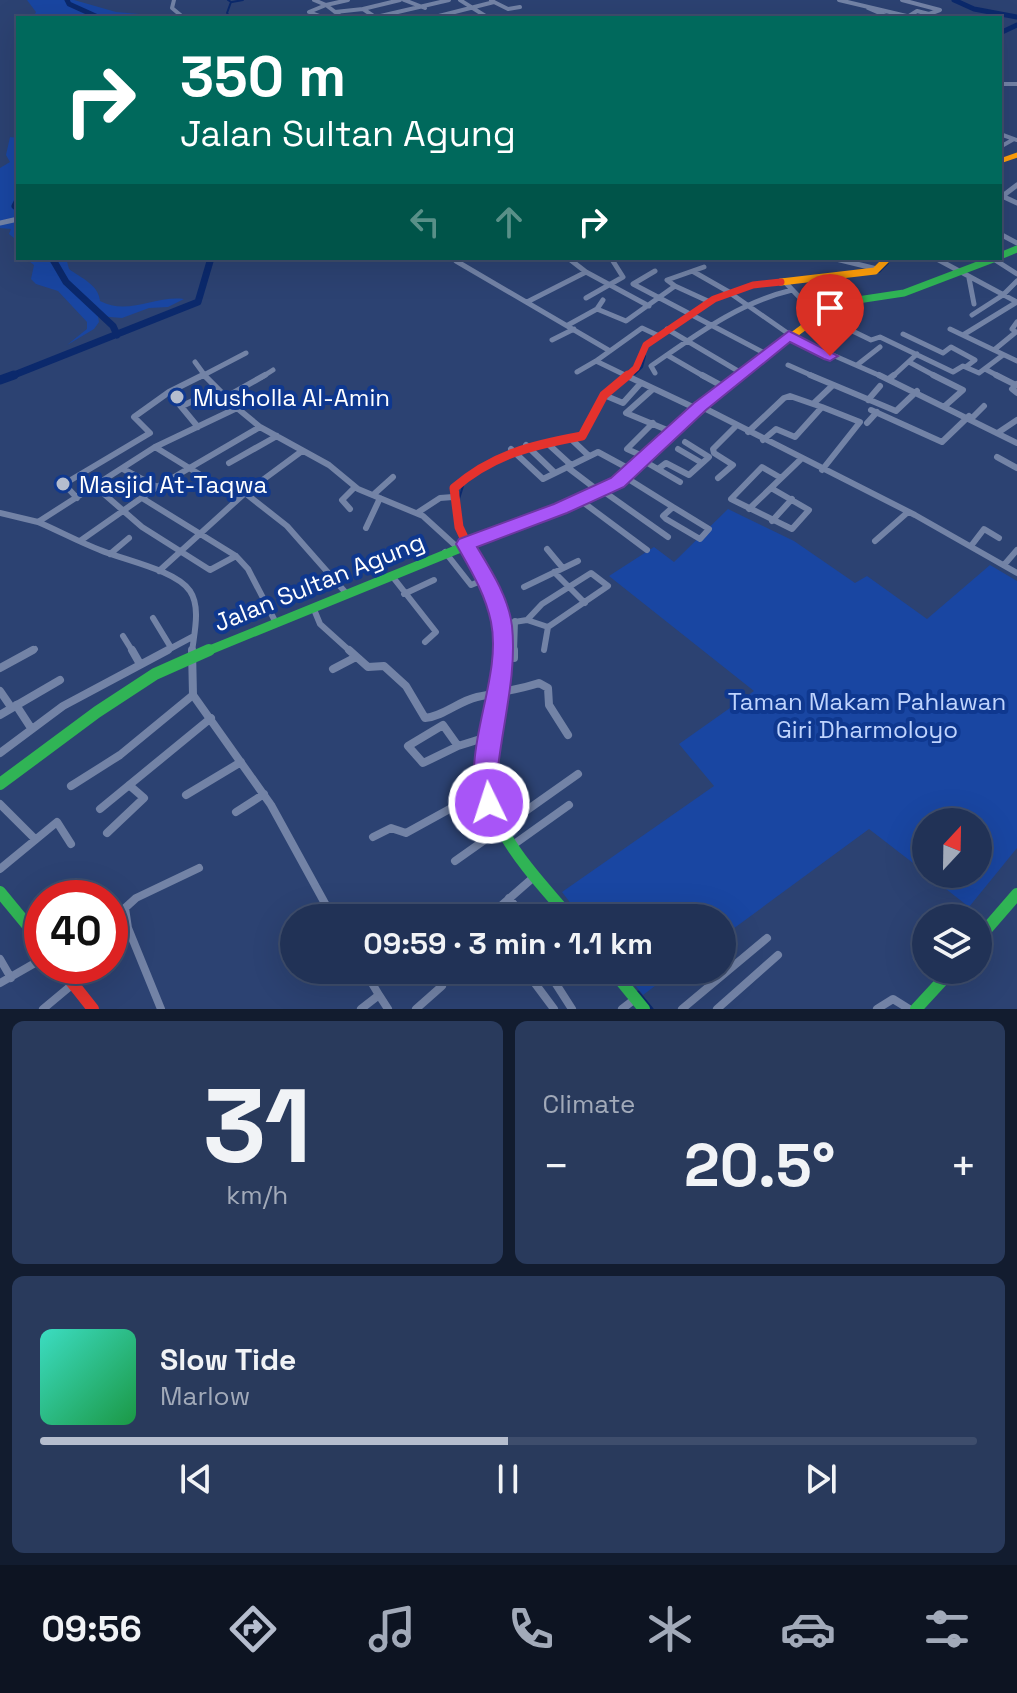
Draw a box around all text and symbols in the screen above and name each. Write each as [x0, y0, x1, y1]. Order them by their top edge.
text: 350 m [180, 41, 346, 112]
icon: right [48, 48, 152, 152]
text: Jalan Sultan Agung [180, 111, 516, 157]
icon: left [403, 200, 447, 244]
icon: ahead [487, 200, 531, 244]
icon: right [571, 200, 615, 244]
pin [796, 274, 864, 356]
icon: arrive [808, 286, 852, 330]
place label: Musholla Al-Amin [193, 382, 390, 413]
marker: Musholla Al-Amin [168, 388, 186, 406]
place label: Masjid At-Taqwa [79, 469, 267, 500]
marker: Masjid At-Taqwa [54, 475, 72, 493]
street label: Jalan Sultan Agung [209, 526, 429, 638]
park label: Taman Makam Pahlawan Giri Dharmoloyo [728, 686, 1006, 745]
position arrow [447, 761, 531, 845]
north arrow [912, 808, 992, 888]
map controls [912, 808, 992, 984]
speed limit sign: 40 [24, 880, 128, 984]
button: layers [912, 904, 992, 984]
text: 09:59 · 3 min · 1.1 km [363, 924, 653, 963]
text: 31 [203, 1060, 311, 1192]
text: Climate [543, 1087, 635, 1121]
text: 20.5° [684, 1127, 835, 1204]
text: − [543, 1138, 570, 1194]
text: + [950, 1138, 977, 1194]
text: km/h [226, 1178, 288, 1212]
text: Slow Tide [160, 1340, 296, 1379]
text: Marlow [160, 1379, 250, 1413]
icon: previous [174, 1457, 218, 1501]
icon: pause [486, 1457, 530, 1501]
icon: next [799, 1457, 843, 1501]
icon: directions [225, 1601, 281, 1657]
icon: music [364, 1601, 420, 1657]
icon: phone [503, 1601, 559, 1657]
icon: climate [642, 1601, 698, 1657]
icon: car [780, 1601, 836, 1657]
icon: filters [919, 1601, 975, 1657]
text: 09:56 [41, 1606, 142, 1652]

